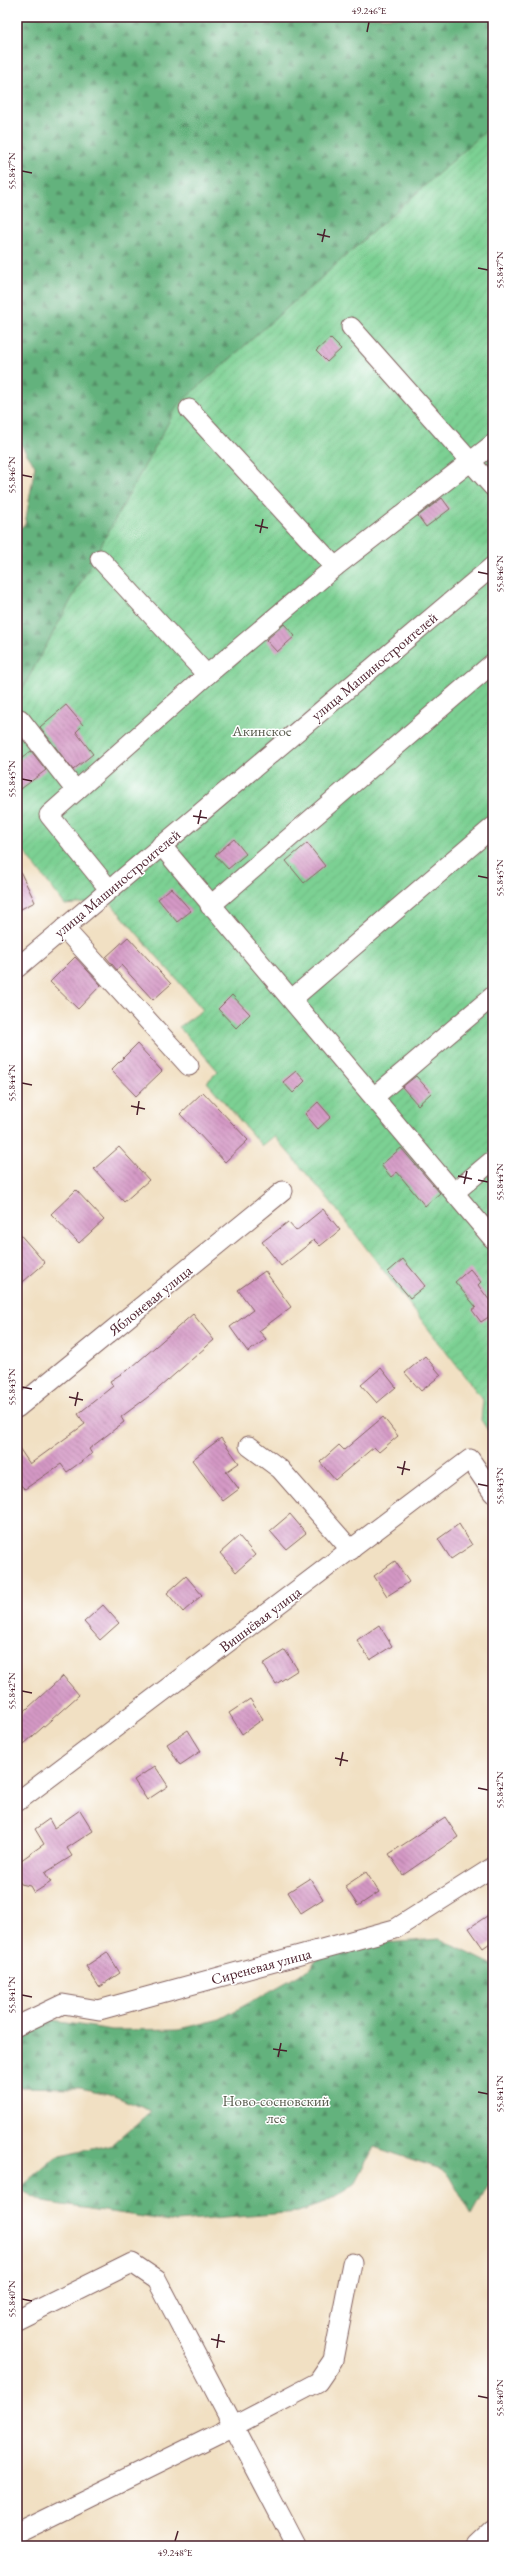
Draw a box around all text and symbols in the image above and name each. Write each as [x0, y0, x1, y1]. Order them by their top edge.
text: 49.246°E [352, 4, 387, 17]
text: 55.847°N [5, 152, 18, 190]
text: 55.847°N [493, 251, 506, 289]
text: 55.846°N [5, 456, 18, 494]
text: 55.846°N [493, 555, 506, 593]
street label: улица Машиностроителей [307, 608, 441, 724]
park label: Акинское [231, 721, 292, 740]
text: 55.845°N [5, 760, 18, 798]
street label: улица Машиностроителей [50, 825, 184, 941]
text: 55.845°N [493, 859, 506, 897]
text: 55.844°N [5, 1064, 18, 1102]
text: 55.844°N [493, 1163, 506, 1201]
street label: Яблоневая улица [104, 1261, 196, 1340]
text: 55.843°N [5, 1368, 18, 1406]
text: 55.843°N [493, 1467, 506, 1505]
street label: Вишнёвая улица [215, 1582, 305, 1656]
text: 55.842°N [5, 1672, 18, 1710]
text: 55.842°N [493, 1771, 506, 1809]
street label: Сиреневая улица [209, 1943, 313, 1988]
text: 55.841°N [5, 1976, 18, 2014]
text: 55.841°N [493, 2075, 506, 2113]
park label: Ново-сосновский лес [222, 2091, 330, 2127]
text: 55.840°N [5, 2280, 18, 2318]
text: 55.840°N [493, 2379, 506, 2417]
text: 49.248°E [158, 2546, 193, 2559]

